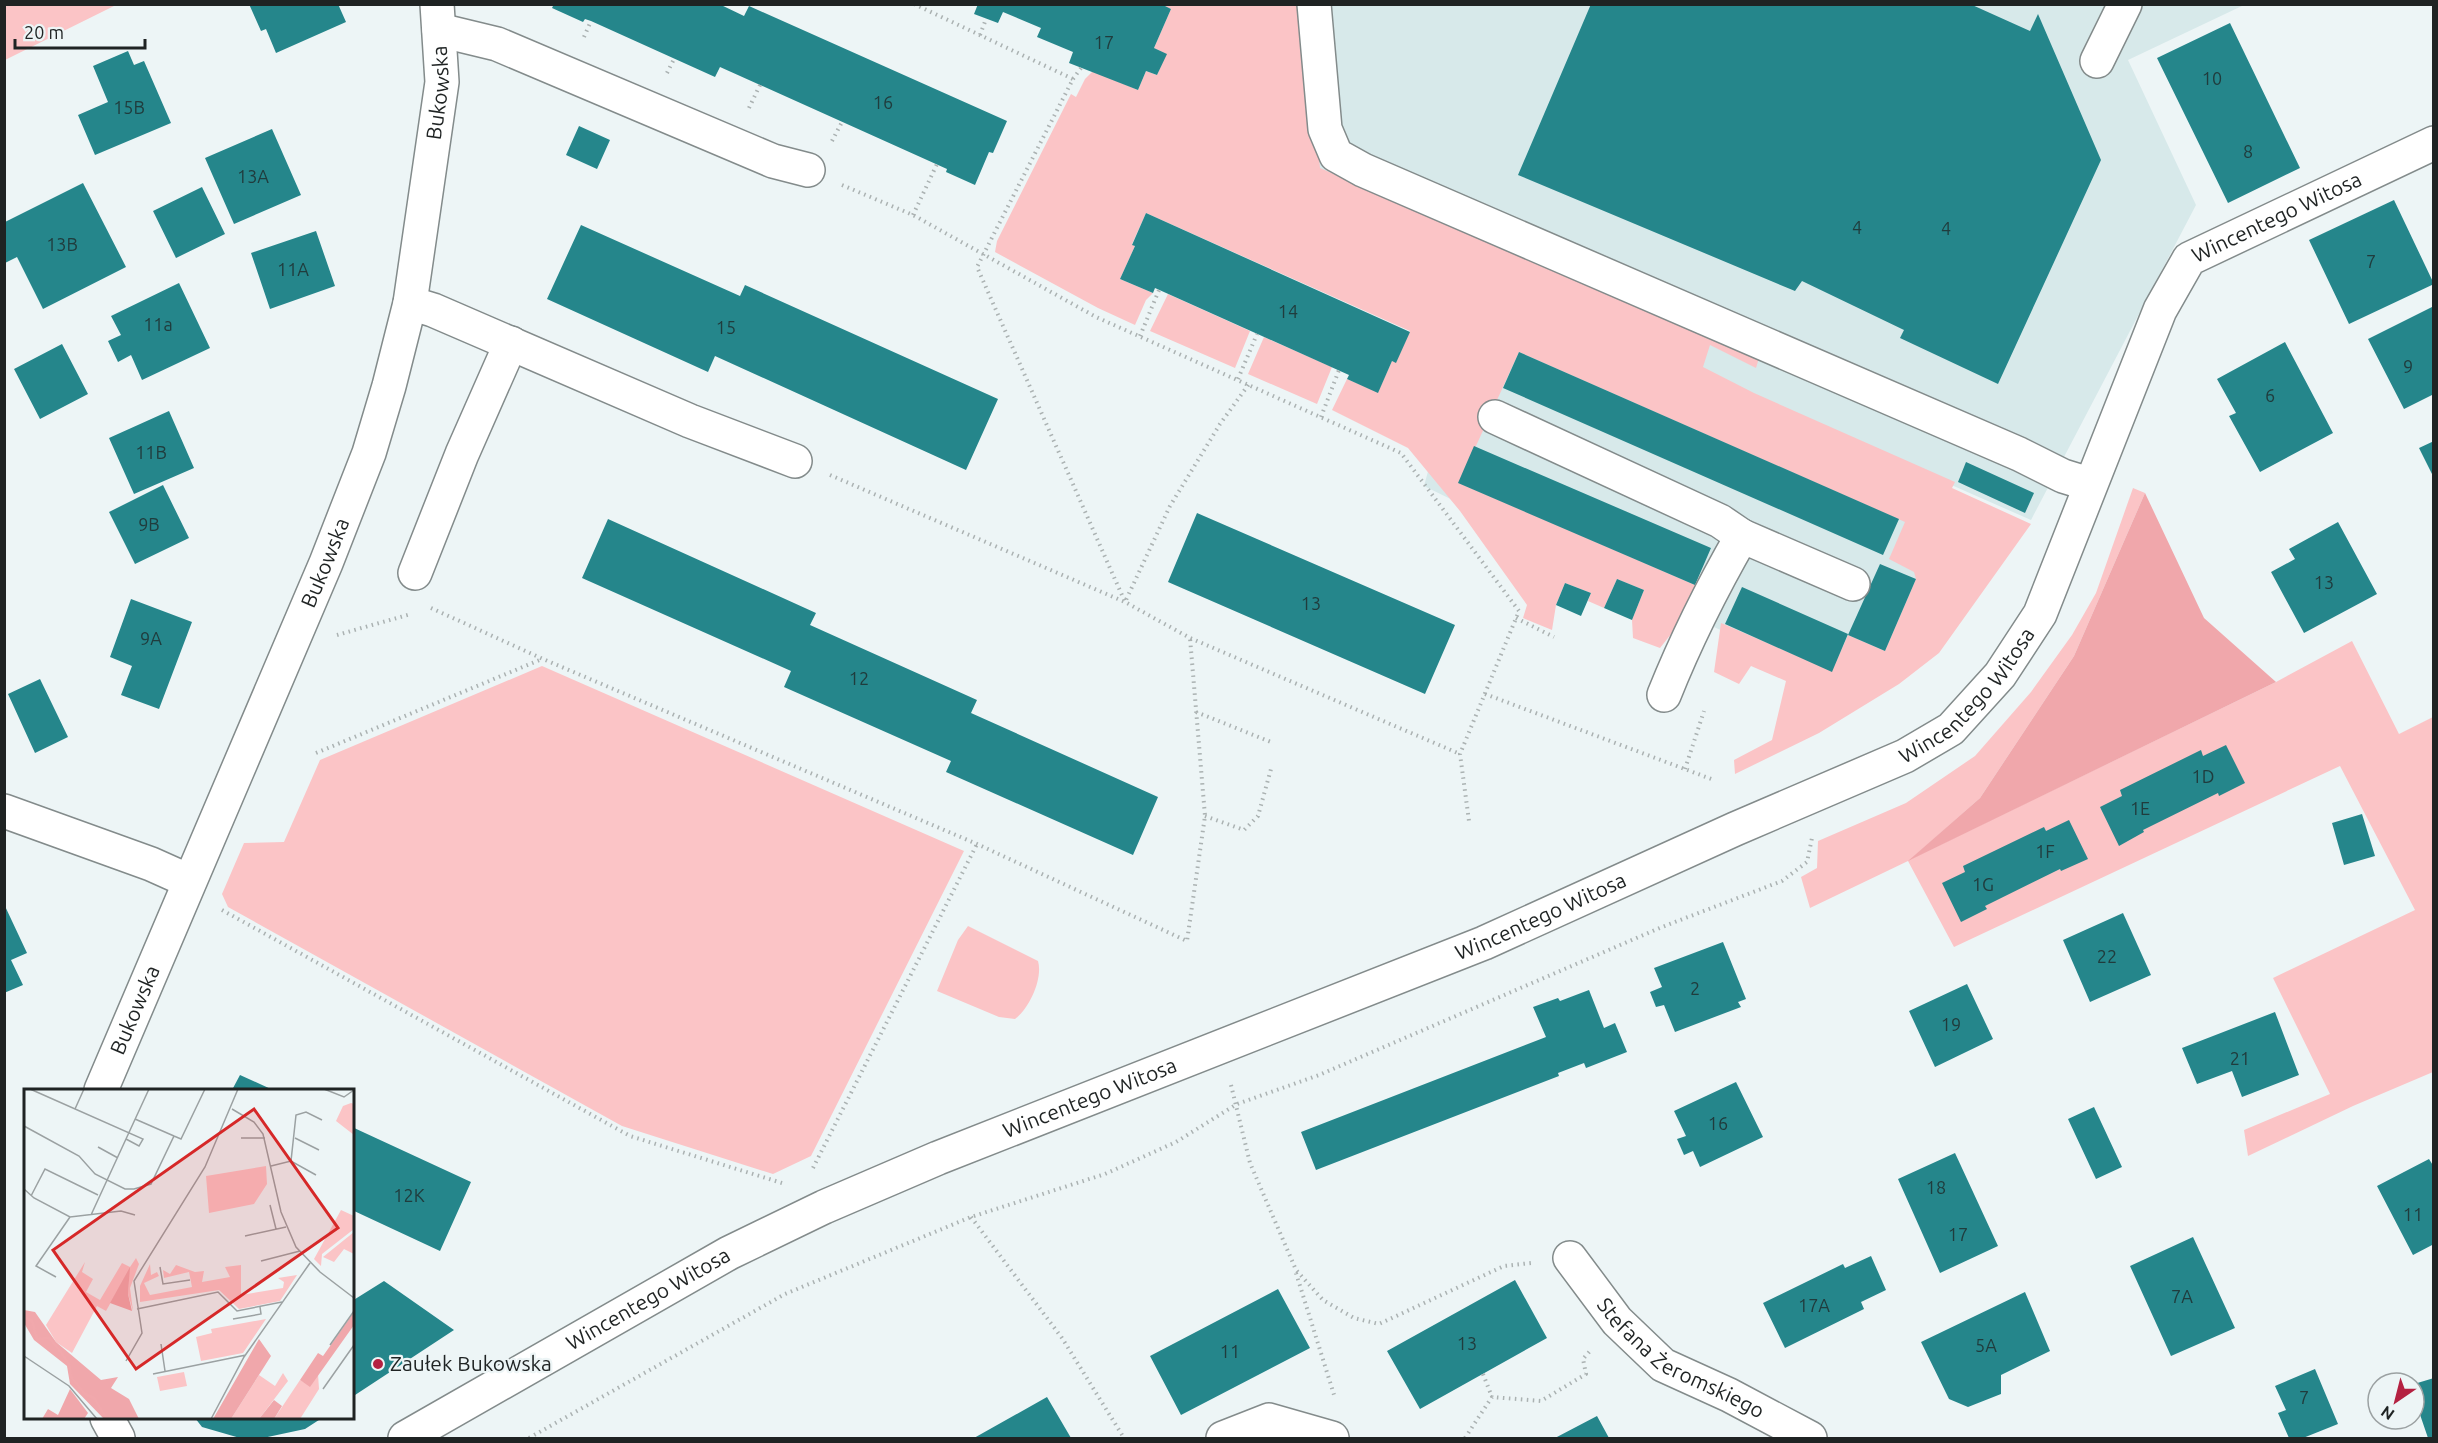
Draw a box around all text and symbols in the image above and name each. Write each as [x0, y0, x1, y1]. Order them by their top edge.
scale bar [15, 12, 146, 50]
text: 20 m [24, 22, 64, 42]
house number: 17 [1094, 32, 1114, 52]
street label: Bukowska [421, 45, 454, 141]
house number: 10 [2202, 68, 2222, 88]
house number: 16 [873, 92, 893, 112]
house number: 15B [113, 97, 145, 117]
house number: 8 [2243, 141, 2253, 161]
house number: 13A [237, 166, 269, 186]
street label: Wincentego Witosa [2188, 166, 2365, 267]
house number: 4 [1852, 217, 1862, 237]
house number: 4 [1941, 218, 1951, 238]
house number: 13B [46, 234, 78, 254]
house number: 7 [2366, 251, 2376, 271]
house number: 11A [277, 259, 309, 279]
house number: 14 [1278, 301, 1298, 321]
house number: 11a [143, 314, 173, 334]
house number: 15 [716, 317, 736, 337]
house number: 9 [2403, 356, 2413, 376]
house number: 6 [2265, 385, 2275, 405]
house number: 11B [135, 442, 167, 462]
house number: 9B [138, 514, 160, 534]
street label: Bukowska [295, 514, 353, 611]
house number: 13 [2314, 572, 2334, 592]
house number: 13 [1301, 593, 1321, 613]
street label: Wincentego Witosa [1894, 623, 2039, 768]
house number: 9A [140, 628, 162, 648]
house number: 12 [849, 668, 869, 688]
house number: 1D [2192, 766, 2214, 786]
house number: 1E [2130, 798, 2150, 818]
house number: 1F [2035, 841, 2055, 861]
street label: Wincentego Witosa [1451, 867, 1629, 964]
house number: 1G [1972, 874, 1994, 894]
house number: 22 [2097, 946, 2117, 966]
street label: Bukowska [105, 961, 164, 1058]
house number: 2 [1690, 978, 1700, 998]
house number: 19 [1941, 1014, 1961, 1034]
house number: 21 [2230, 1048, 2250, 1068]
street label: Wincentego Witosa [999, 1052, 1180, 1142]
inset map [24, 1089, 354, 1419]
house number: 16 [1708, 1113, 1728, 1133]
house number: 18 [1926, 1177, 1946, 1197]
house number: 12K [393, 1185, 425, 1205]
house number: 11 [2403, 1204, 2423, 1224]
house number: 17 [1948, 1224, 1968, 1244]
street label: Wincentego Witosa [562, 1242, 734, 1354]
house number: 7A [2171, 1286, 2193, 1306]
street label: Stefana Żeromskiego [1593, 1293, 1769, 1423]
house number: 17A [1798, 1295, 1830, 1315]
house number: 13 [1457, 1333, 1477, 1353]
house number: 5A [1975, 1335, 1997, 1355]
house number: 11 [1220, 1341, 1240, 1361]
place label: Zaułek Bukowska [390, 1351, 552, 1375]
marker: Zaułek Bukowska [371, 1357, 385, 1371]
north arrow [2366, 1371, 2426, 1431]
house number: 7 [2299, 1387, 2309, 1407]
text: N [2377, 1402, 2397, 1424]

